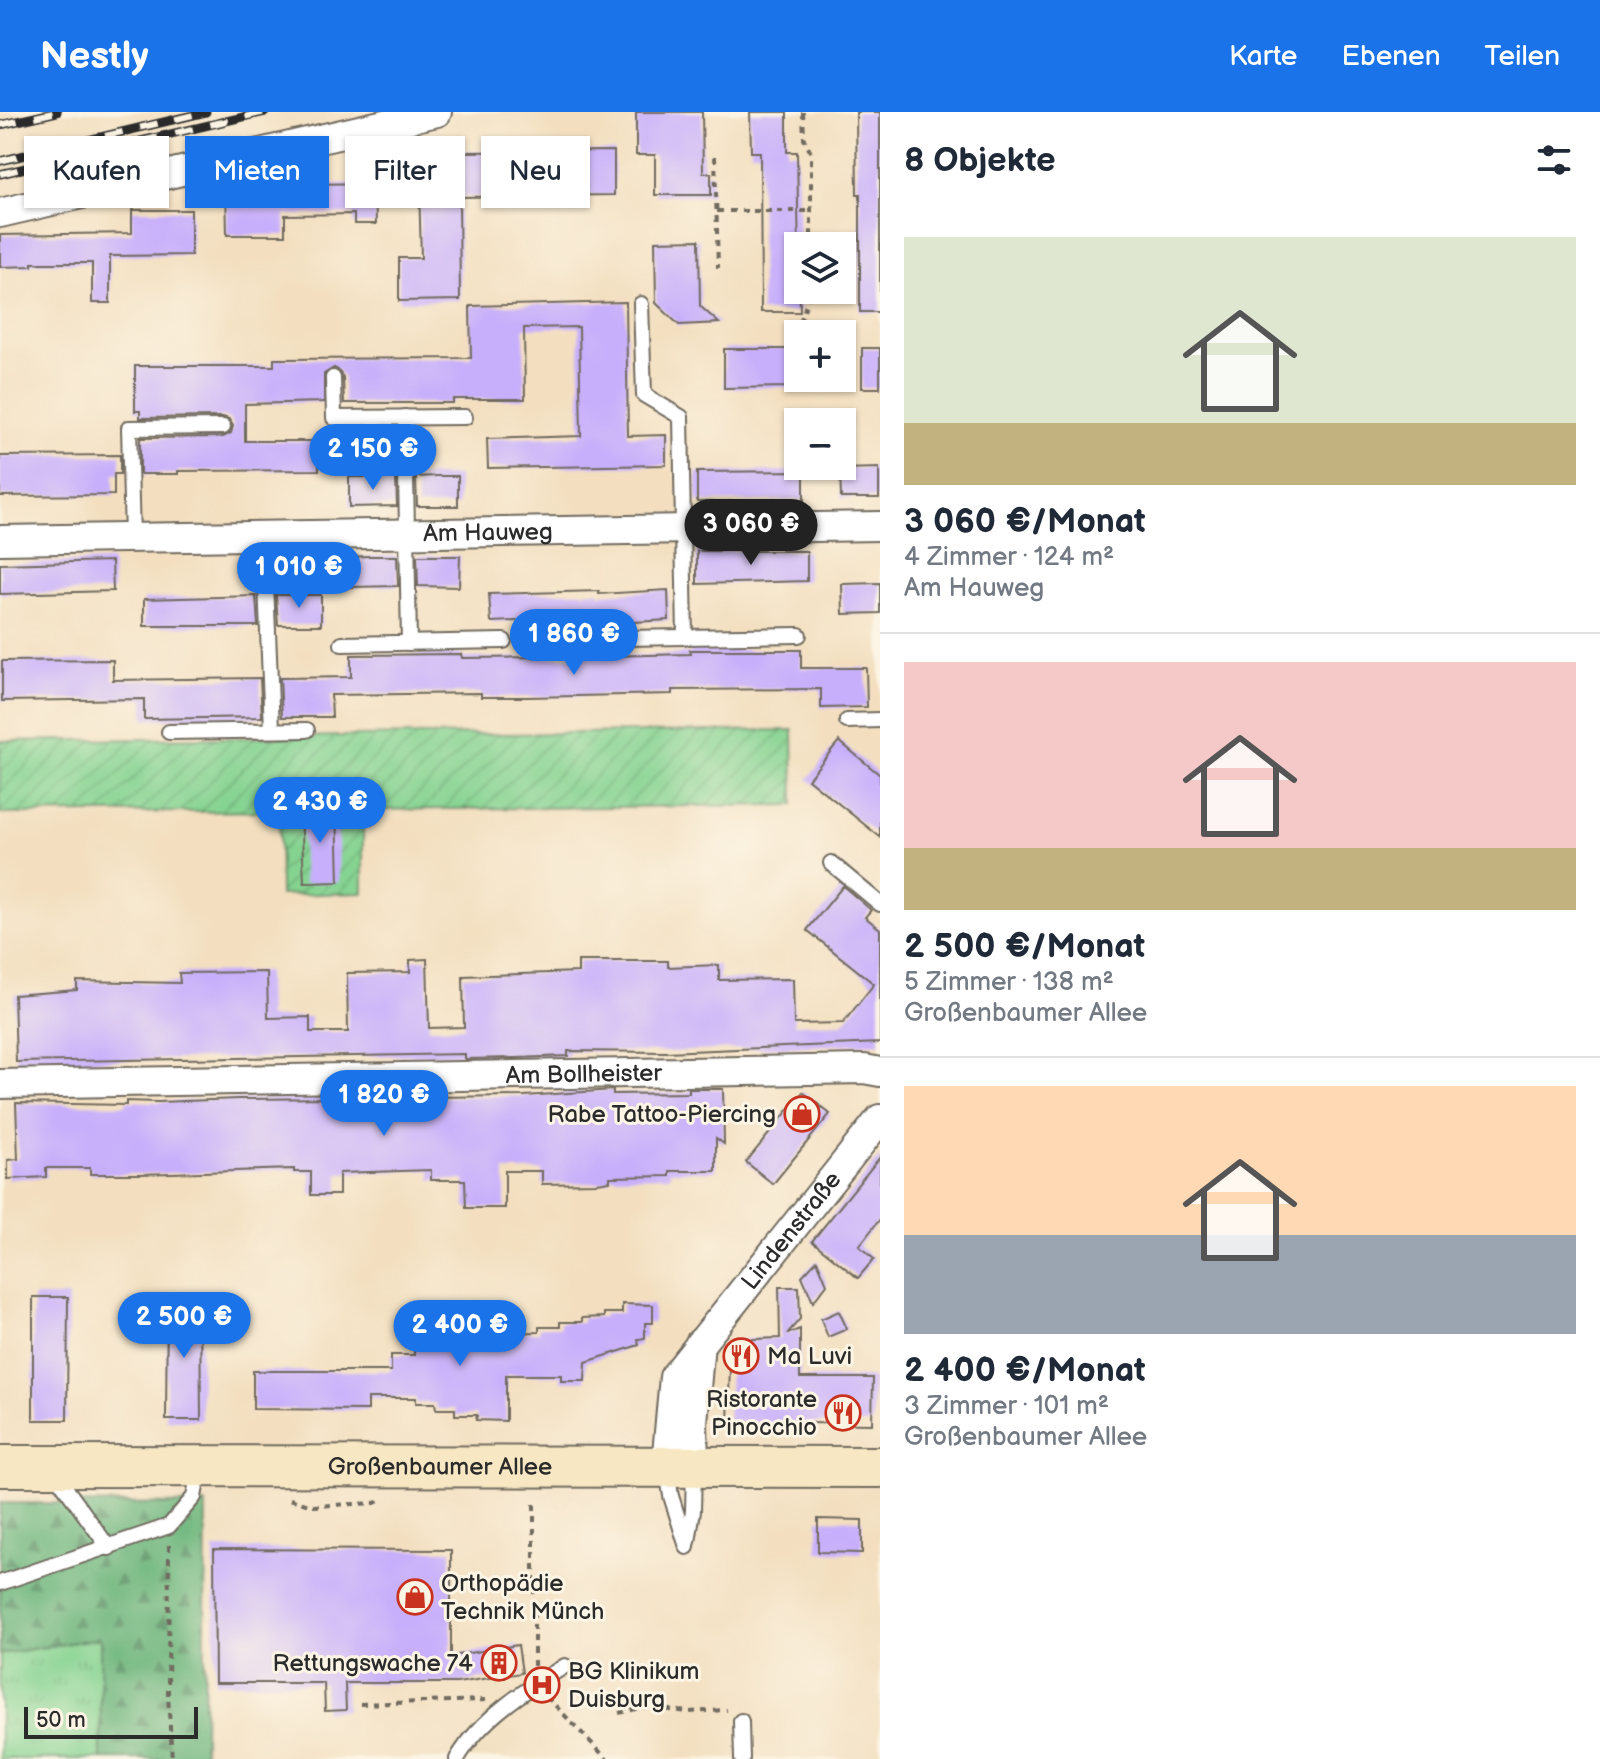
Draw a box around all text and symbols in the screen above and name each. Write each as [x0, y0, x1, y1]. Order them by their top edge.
text: Nestly [40, 34, 149, 79]
text: Karte [1229, 40, 1297, 73]
text: Ebenen [1341, 40, 1441, 73]
text: Teilen [1485, 40, 1560, 73]
chip: Kaufen [24, 136, 169, 208]
chip: Mieten [185, 136, 329, 208]
chip: Filter [345, 136, 465, 208]
chip: Neu [481, 136, 590, 208]
icon: filters [1532, 138, 1576, 182]
text: 8 Objekte [904, 140, 1056, 181]
map controls [784, 232, 856, 480]
button: layers [784, 232, 856, 304]
icon: home [1168, 289, 1312, 433]
button: + [784, 320, 856, 392]
button: − [784, 408, 856, 480]
pin: 2 150 € [299, 424, 447, 492]
text: 2 150 € [327, 434, 419, 465]
pin: 3 060 € [677, 499, 825, 567]
text: 3 060 €/Monat [904, 501, 1146, 542]
text: 3 060 € [703, 509, 799, 540]
street label: Am Hauweg [423, 517, 553, 548]
pin: 1 010 € [225, 542, 373, 610]
text: 4 Zimmer · 124 m² [904, 542, 1114, 573]
text: 1 010 € [255, 552, 343, 583]
text: Am Hauweg [904, 573, 1044, 604]
pin: 1 860 € [500, 609, 648, 677]
text: 1 860 € [528, 619, 620, 650]
icon: home [1168, 714, 1312, 858]
pin: 2 430 € [246, 777, 394, 845]
text: 2 430 € [272, 787, 368, 818]
text: 2 500 €/Monat [904, 926, 1145, 967]
text: 5 Zimmer · 138 m² [904, 967, 1114, 998]
text: Großenbaumer Allee [904, 998, 1147, 1029]
street label: Am Bollheister [505, 1059, 663, 1090]
pin: 1 820 € [310, 1070, 458, 1138]
text: 1 820 € [338, 1080, 430, 1111]
shop icon: Rabe Tattoo-Piercing [783, 1095, 821, 1133]
place label: Rabe Tattoo-Piercing [547, 1100, 776, 1129]
icon: home [1168, 1138, 1312, 1282]
street label: Lindenstraße [735, 1166, 847, 1296]
pin: 2 500 € [110, 1292, 258, 1360]
pin: 2 400 € [386, 1300, 534, 1368]
text: 2 500 € [136, 1302, 232, 1333]
text: 2 400 € [412, 1310, 508, 1341]
restaurant icon: Ma Luvi [722, 1337, 760, 1375]
place label: Ma Luvi [767, 1342, 852, 1371]
text: 2 400 €/Monat [904, 1350, 1146, 1391]
place label: Ristorante Pinocchio [706, 1385, 817, 1442]
text: 3 Zimmer · 101 m² [904, 1391, 1109, 1422]
restaurant icon: Ristorante Pinocchio [824, 1394, 862, 1432]
text: Großenbaumer Allee [904, 1422, 1147, 1453]
street label: Großenbaumer Allee [328, 1452, 552, 1482]
place label: Orthopädie Technik Münch [441, 1569, 604, 1626]
shop icon: Orthopädie Technik Münch [396, 1578, 434, 1616]
building icon: Rettungswache 74 [480, 1644, 518, 1682]
place label: Rettungswache 74 [272, 1649, 473, 1678]
place label: BG Klinikum Duisburg [568, 1657, 699, 1714]
hospital icon: BG Klinikum Duisburg [523, 1666, 561, 1704]
scale bar [24, 1703, 198, 1739]
text: 50 m [36, 1707, 86, 1734]

